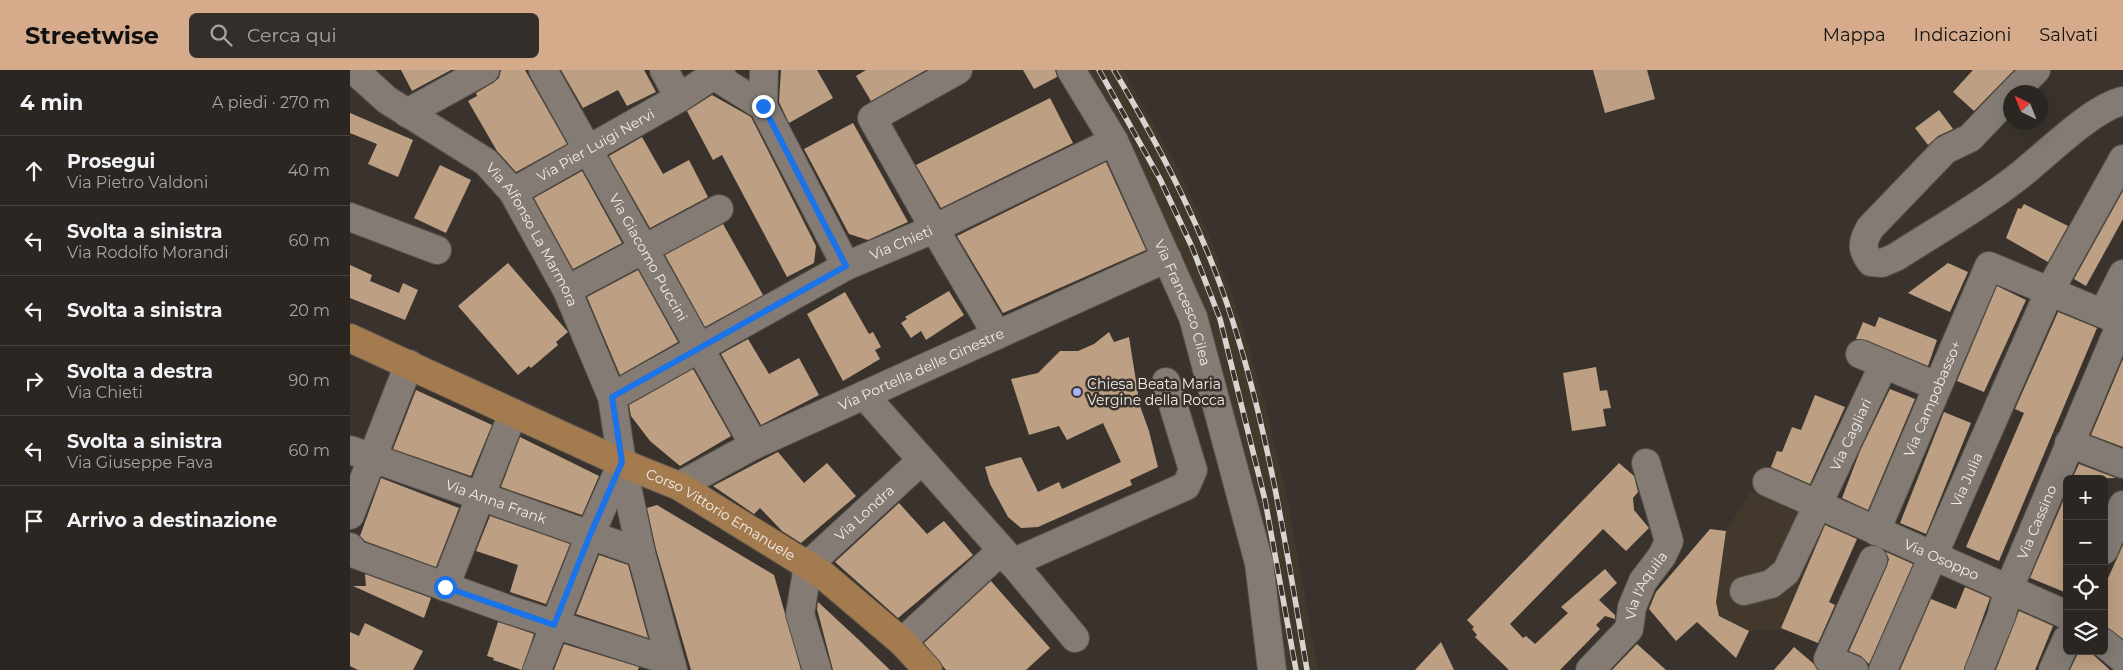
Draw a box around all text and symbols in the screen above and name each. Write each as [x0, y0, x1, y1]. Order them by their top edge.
search box [189, 13, 539, 58]
text: Streetwise [25, 21, 159, 50]
icon: search [207, 21, 235, 49]
text: Cerca qui [247, 24, 337, 47]
text: Mappa [1823, 24, 1886, 46]
text: Indicazioni [1914, 24, 2011, 46]
text: Salvati [2039, 24, 2098, 46]
north arrow [2003, 85, 2048, 130]
text: 4 min [20, 90, 83, 115]
text: A piedi · 270 m [212, 93, 330, 112]
route end [752, 95, 775, 118]
street label: Via Pier Luigi Nervi [534, 105, 658, 186]
text: Prosegui [67, 150, 155, 173]
icon: ahead [20, 157, 48, 185]
street label: Via Alfonso La Marmora [482, 159, 582, 309]
text: 40 m [288, 161, 330, 180]
text: Via Pietro Valdoni [67, 173, 208, 192]
street label: Via Giacomo Puccini [605, 190, 692, 325]
text: Svolta a sinistra [67, 220, 222, 243]
street label: Via Chieti [867, 222, 936, 264]
icon: left [20, 227, 48, 255]
text: 60 m [288, 231, 330, 250]
street label: Via Francesco Cilea [1150, 237, 1215, 368]
text: Via Rodolfo Morandi [67, 243, 229, 262]
icon: left [20, 297, 48, 325]
text: Svolta a sinistra [67, 299, 222, 322]
text: 20 m [289, 301, 330, 320]
street label: Via Portella delle Ginestre [836, 324, 1007, 415]
street label: Via Campobasso+ [1900, 338, 1965, 460]
text: Svolta a destra [67, 360, 213, 383]
icon: right [20, 367, 48, 395]
text: 90 m [288, 371, 330, 390]
place label: Chiesa Beata Maria Vergine della Rocca [1087, 375, 1225, 409]
text: Via Chieti [67, 383, 143, 402]
marker: Chiesa Beata Maria Vergine della Rocca [1071, 386, 1083, 398]
street label: Via Cagliari [1826, 395, 1876, 474]
text: Svolta a sinistra [67, 430, 222, 453]
icon: left [20, 437, 48, 465]
text: 60 m [288, 441, 330, 460]
street label: Via Julia [1947, 450, 1986, 510]
text: Via Giuseppe Fava [67, 453, 213, 472]
street label: Corso Vittorio Emanuele [643, 465, 799, 565]
map controls [2063, 475, 2108, 655]
button: + [2063, 475, 2108, 520]
street label: Via Anna Frank [443, 476, 550, 528]
street label: Via Londra [831, 481, 898, 545]
street label: Via Cassino [2013, 482, 2061, 562]
icon: arrive [20, 507, 48, 535]
text: Arrivo a destinazione [67, 509, 277, 532]
button: − [2063, 520, 2108, 565]
street label: Via Osoppo [1901, 535, 1982, 584]
street label: Via l'Aquila [1621, 548, 1671, 621]
button: locate [2063, 565, 2108, 610]
route start [434, 576, 457, 599]
button: layers [2063, 610, 2108, 655]

